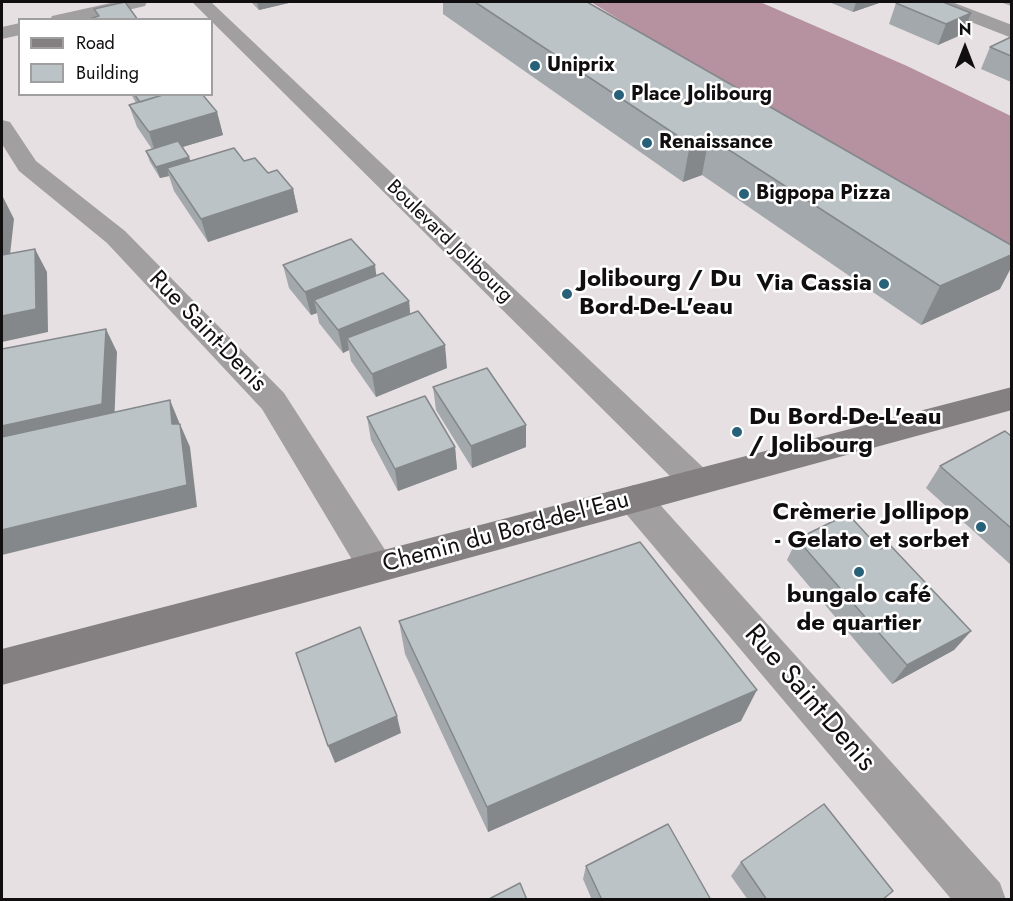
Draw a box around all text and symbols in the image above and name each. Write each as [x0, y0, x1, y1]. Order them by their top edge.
legend [18, 18, 213, 96]
north arrow [935, 18, 995, 78]
text: N [959, 18, 971, 41]
text: Road [76, 30, 115, 56]
place label: Uniprix [547, 54, 615, 78]
marker: Uniprix [528, 59, 542, 73]
text: Building [76, 60, 139, 86]
place label: Place Jolibourg [631, 83, 772, 107]
marker: Place Jolibourg [612, 88, 626, 102]
place label: Renaissance [659, 131, 773, 155]
marker: Renaissance [640, 136, 654, 150]
street label: Boulevard Jolibourg [381, 176, 517, 308]
place label: Bigpopa Pizza [756, 182, 890, 206]
marker: Bigpopa Pizza [737, 187, 751, 201]
street label: Rue Saint-Denis [142, 265, 272, 399]
place label: Jolibourg / Du Bord-De-L'eau [579, 266, 741, 322]
place label: Via Cassia [756, 270, 872, 298]
marker: Via Cassia [877, 277, 891, 291]
marker: Jolibourg / Du Bord-De-L'eau [560, 287, 574, 301]
place label: Du Bord-De-L'eau / Jolibourg [749, 404, 942, 460]
marker: Du Bord-De-L'eau / Jolibourg [730, 425, 744, 439]
street label: Chemin du Bord-de-l'Eau [380, 486, 632, 580]
place label: Crèmerie Jollipop - Gelato et sorbet [773, 499, 969, 555]
marker: Crèmerie Jollipop - Gelato et sorbet [974, 520, 988, 534]
marker: bungalo café de quartier [852, 565, 866, 579]
place label: bungalo café de quartier [787, 582, 931, 638]
street label: Rue Saint-Denis [736, 619, 882, 779]

